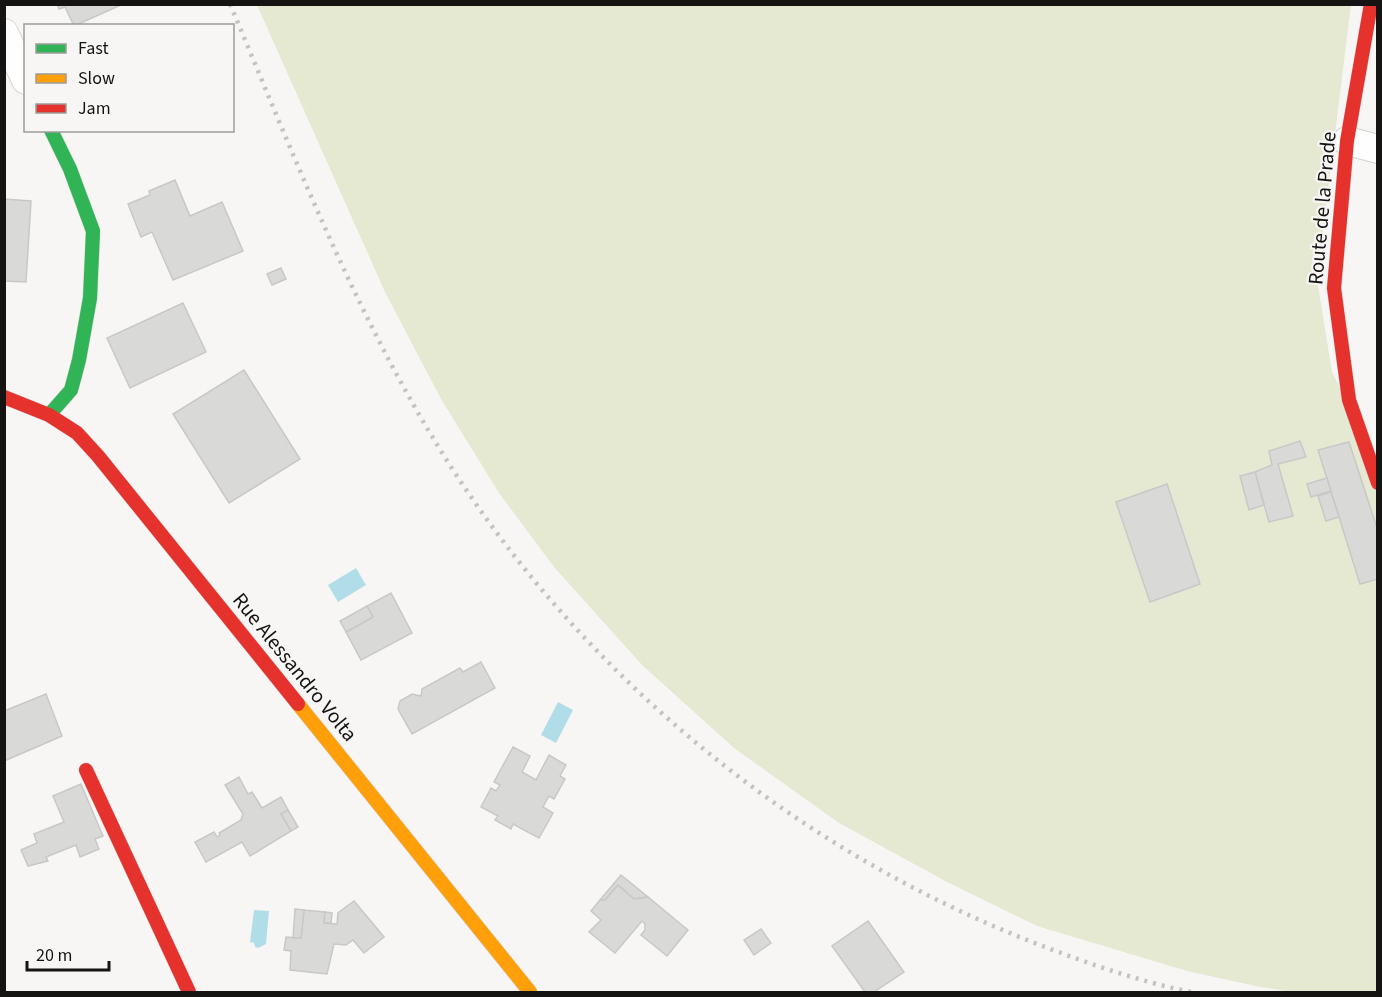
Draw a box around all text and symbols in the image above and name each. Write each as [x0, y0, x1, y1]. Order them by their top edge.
legend [24, 24, 234, 132]
text: Fast [78, 36, 109, 61]
text: Slow [78, 66, 115, 91]
text: Jam [78, 96, 111, 121]
street label: Route de la Prade [1300, 130, 1344, 286]
street label: Rue Alessandro Volta [226, 586, 364, 748]
scale bar [27, 934, 110, 972]
text: 20 m [36, 943, 72, 968]

